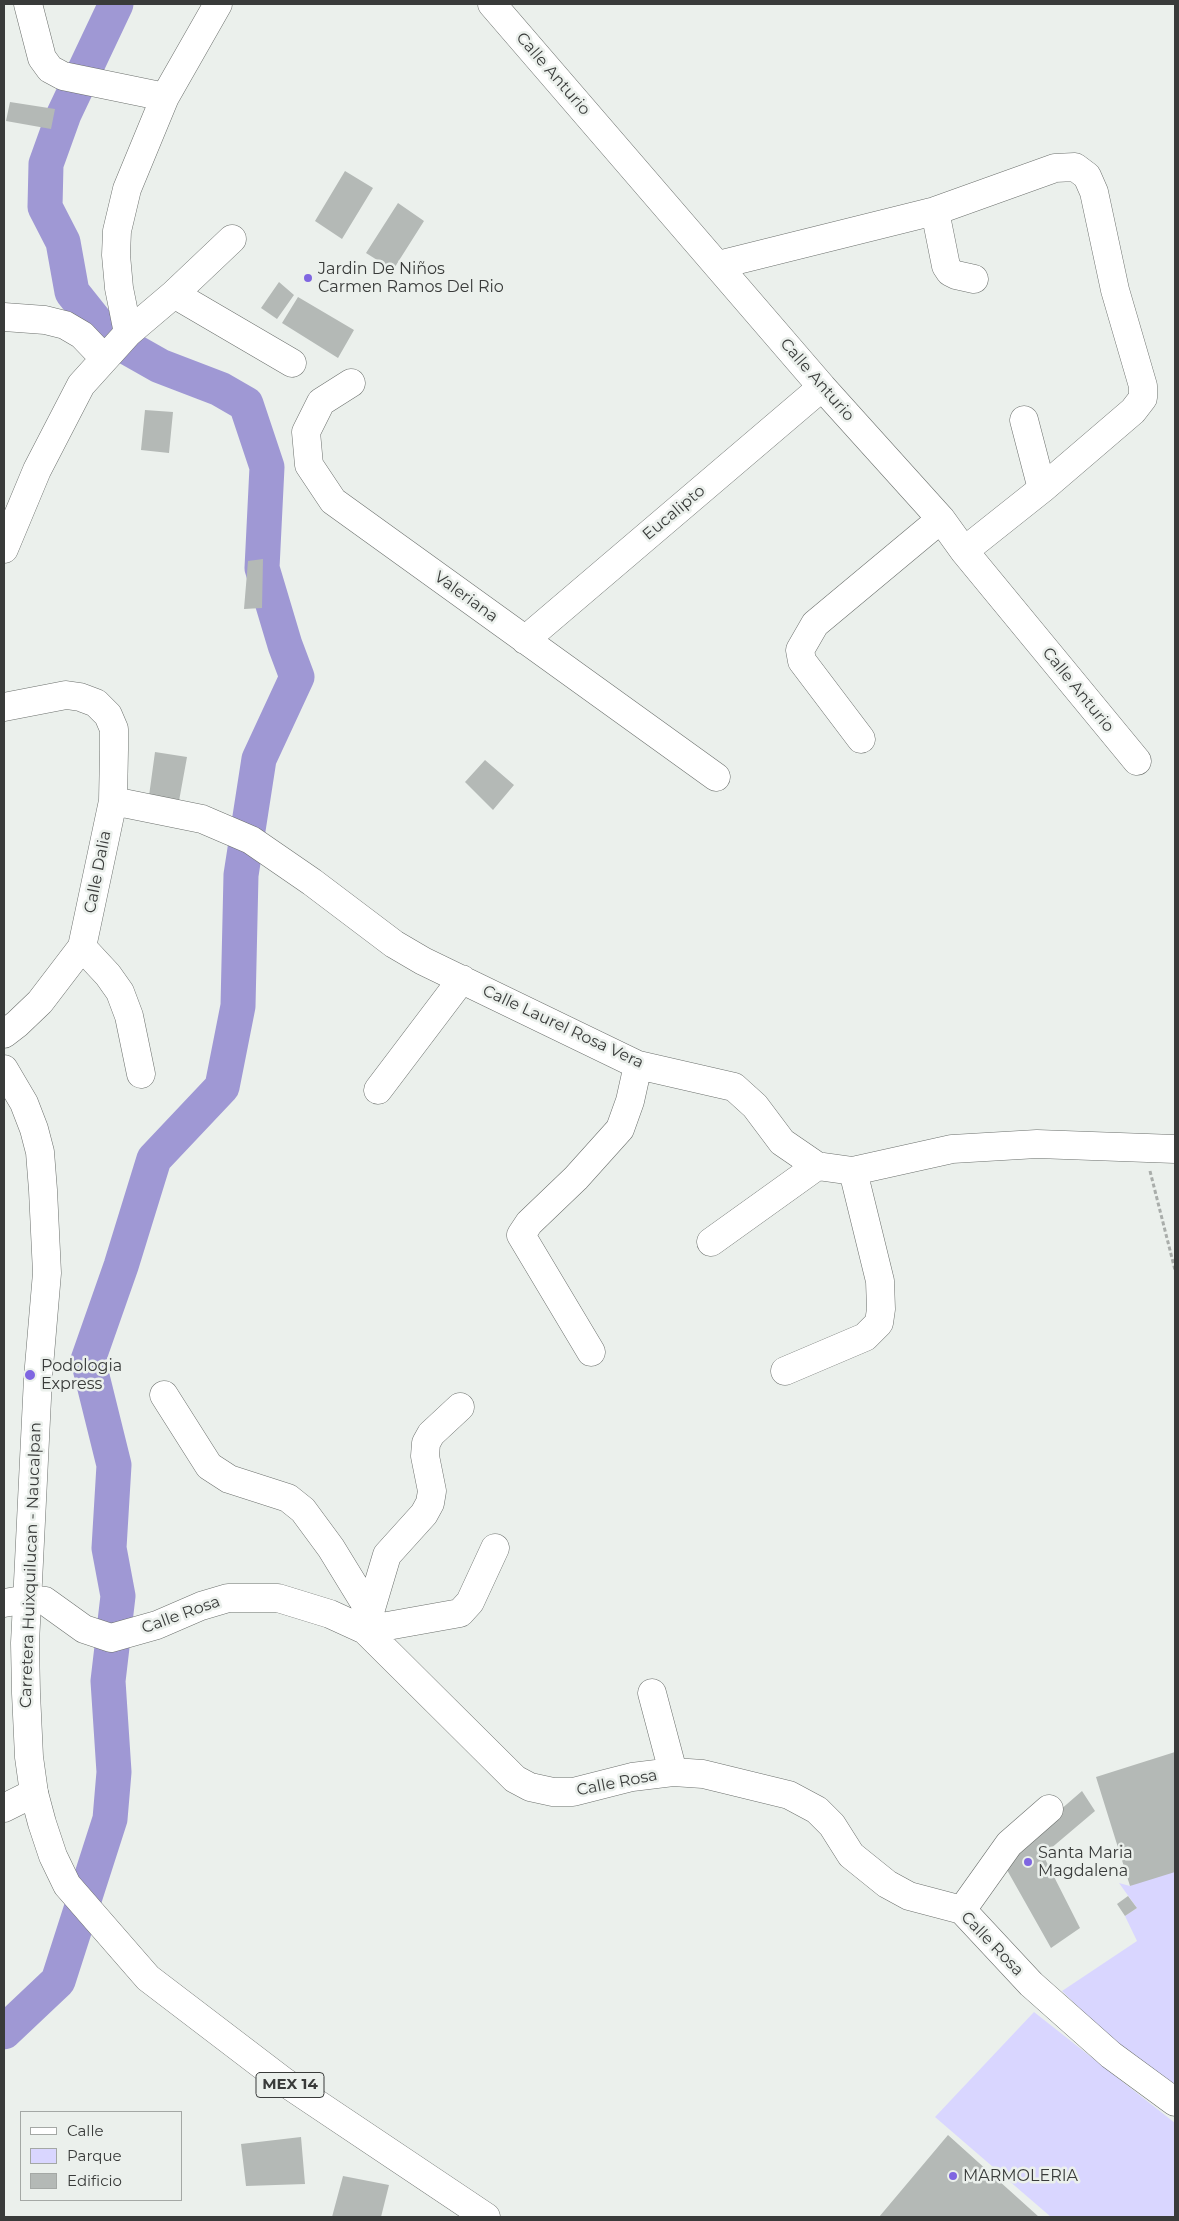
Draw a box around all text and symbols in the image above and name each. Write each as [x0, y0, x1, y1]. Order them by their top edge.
street label: Calle Anturio [512, 29, 594, 119]
place label: Jardin De Niños Carmen Ramos Del Rio [318, 259, 504, 297]
marker: Jardin De Niños Carmen Ramos Del Rio [302, 272, 314, 284]
street label: Calle Anturio [776, 335, 858, 425]
street label: Eucalipto [639, 481, 709, 545]
street label: Valeriana [430, 567, 502, 627]
street label: Calle Anturio [1038, 644, 1118, 736]
street label: Calle Dalia [81, 829, 115, 915]
street label: Calle Laurel Rosa Vera [480, 981, 646, 1073]
place label: Podologia Express [41, 1356, 122, 1394]
marker: Podologia Express [23, 1368, 37, 1382]
street label: Carretera Huixquilucan - Naucalpan [16, 1422, 46, 1708]
street label: Calle Rosa [139, 1592, 223, 1638]
street label: Calle Rosa [575, 1766, 659, 1800]
place label: Santa Maria Magdalena [1038, 1843, 1133, 1881]
marker: Santa Maria Magdalena [1022, 1856, 1034, 1868]
street label: Calle Rosa [957, 1908, 1027, 1980]
road number: MEX 14 [256, 2072, 324, 2098]
legend [20, 2111, 182, 2201]
text: Calle [67, 2121, 104, 2140]
text: Parque [67, 2146, 122, 2165]
place label: MARMOLERIA [963, 2166, 1078, 2186]
marker: MARMOLERIA [947, 2170, 959, 2182]
text: Edificio [67, 2171, 122, 2190]

